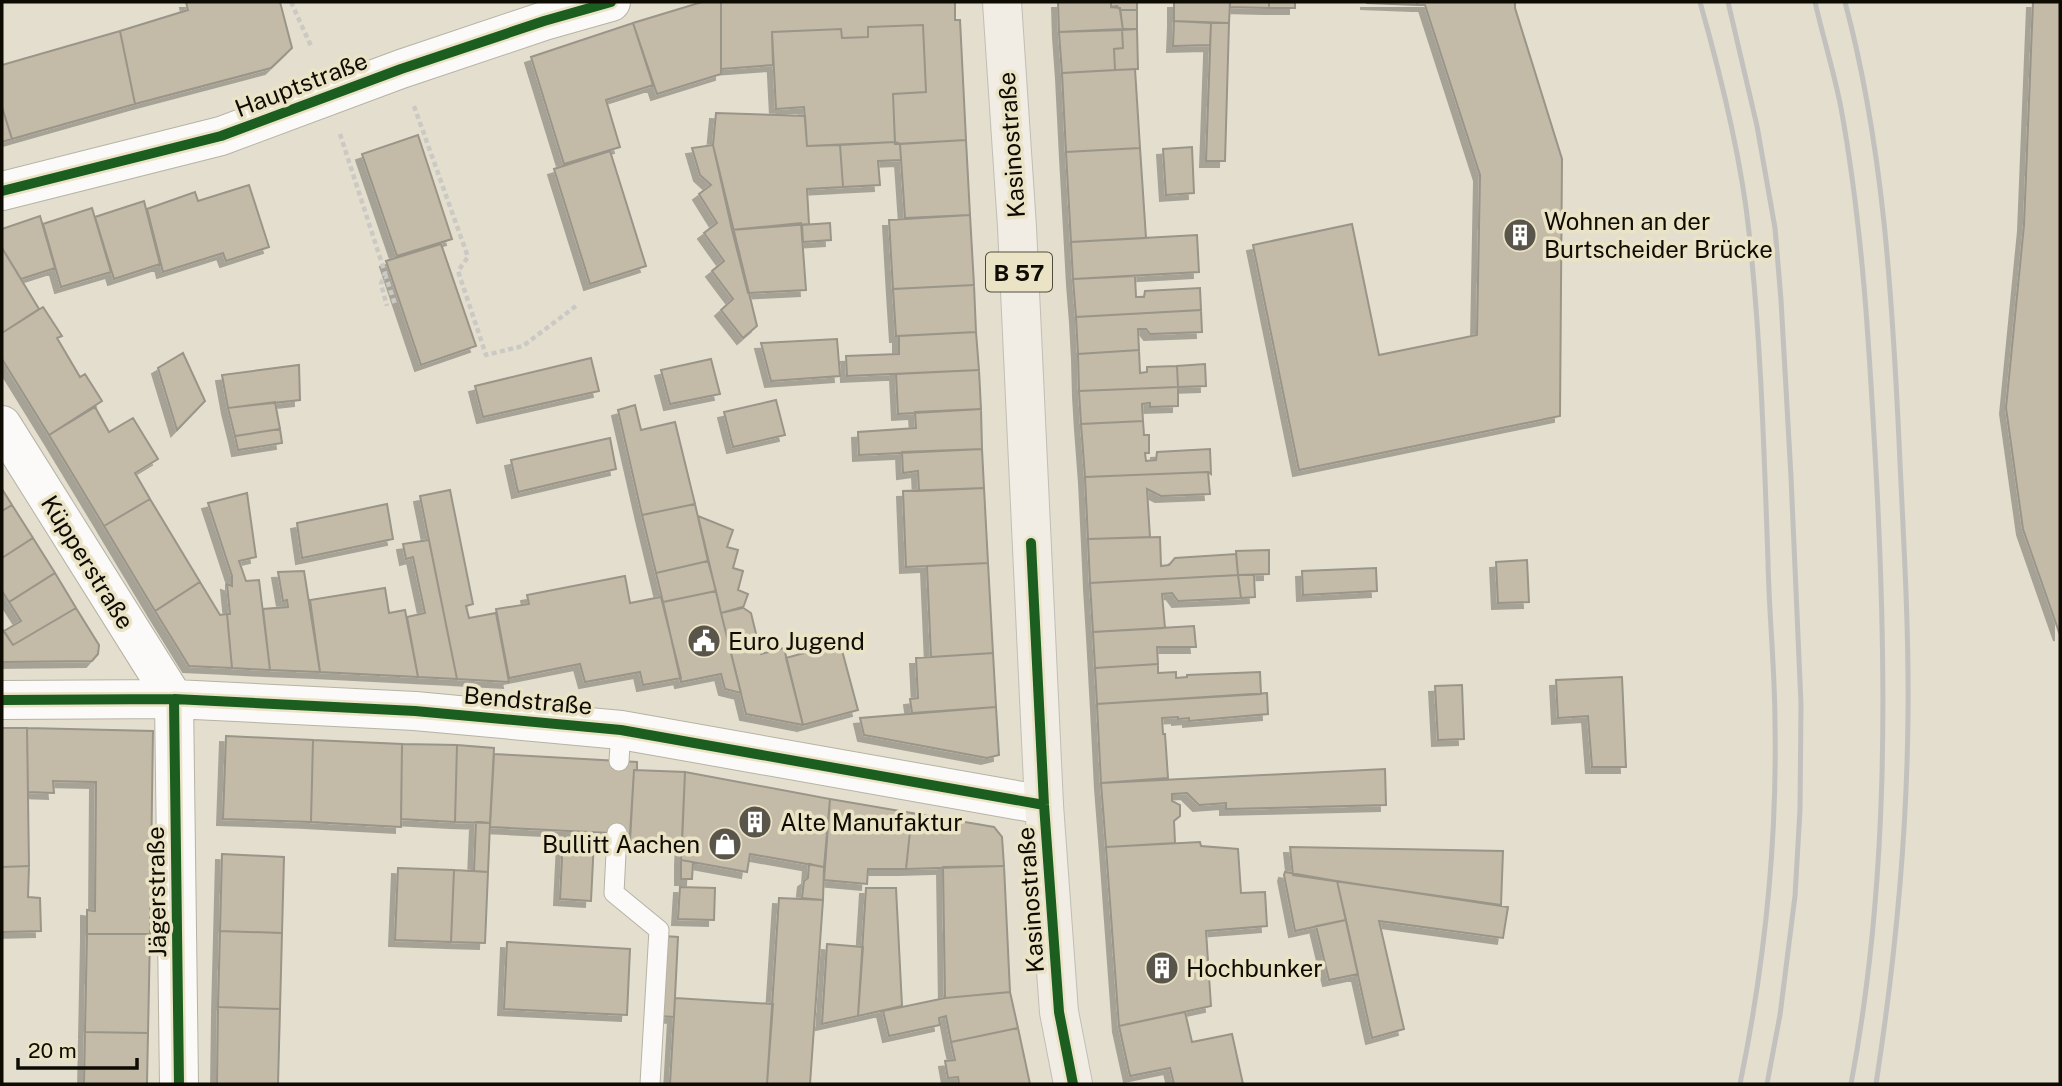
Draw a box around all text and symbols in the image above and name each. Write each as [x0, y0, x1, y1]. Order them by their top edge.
street label: Hauptstraße [231, 46, 371, 122]
street label: Kasinostraße [992, 71, 1030, 219]
place label: Wohnen an der Burtscheider Brücke [1544, 207, 1773, 263]
building icon: Wohnen an der Burtscheider Brücke [1501, 216, 1539, 254]
road number: B 57 [986, 252, 1052, 292]
street label: Küpperstraße [36, 490, 140, 634]
public building icon: Euro Jugend [685, 622, 723, 660]
place label: Euro Jugend [728, 627, 865, 655]
street label: Bendstraße [462, 680, 594, 720]
building icon: Alte Manufaktur [736, 803, 774, 841]
place label: Alte Manufaktur [780, 808, 963, 836]
shop icon: Bullitt Aachen [706, 825, 744, 863]
street label: Jägerstraße [141, 826, 171, 958]
street label: Kasinostraße [1011, 826, 1049, 974]
place label: Bullitt Aachen [542, 830, 700, 858]
building icon: Hochbunker [1143, 949, 1181, 987]
place label: Hochbunker [1186, 954, 1323, 982]
scale bar [18, 1026, 136, 1070]
text: 20 m [28, 1038, 77, 1063]

